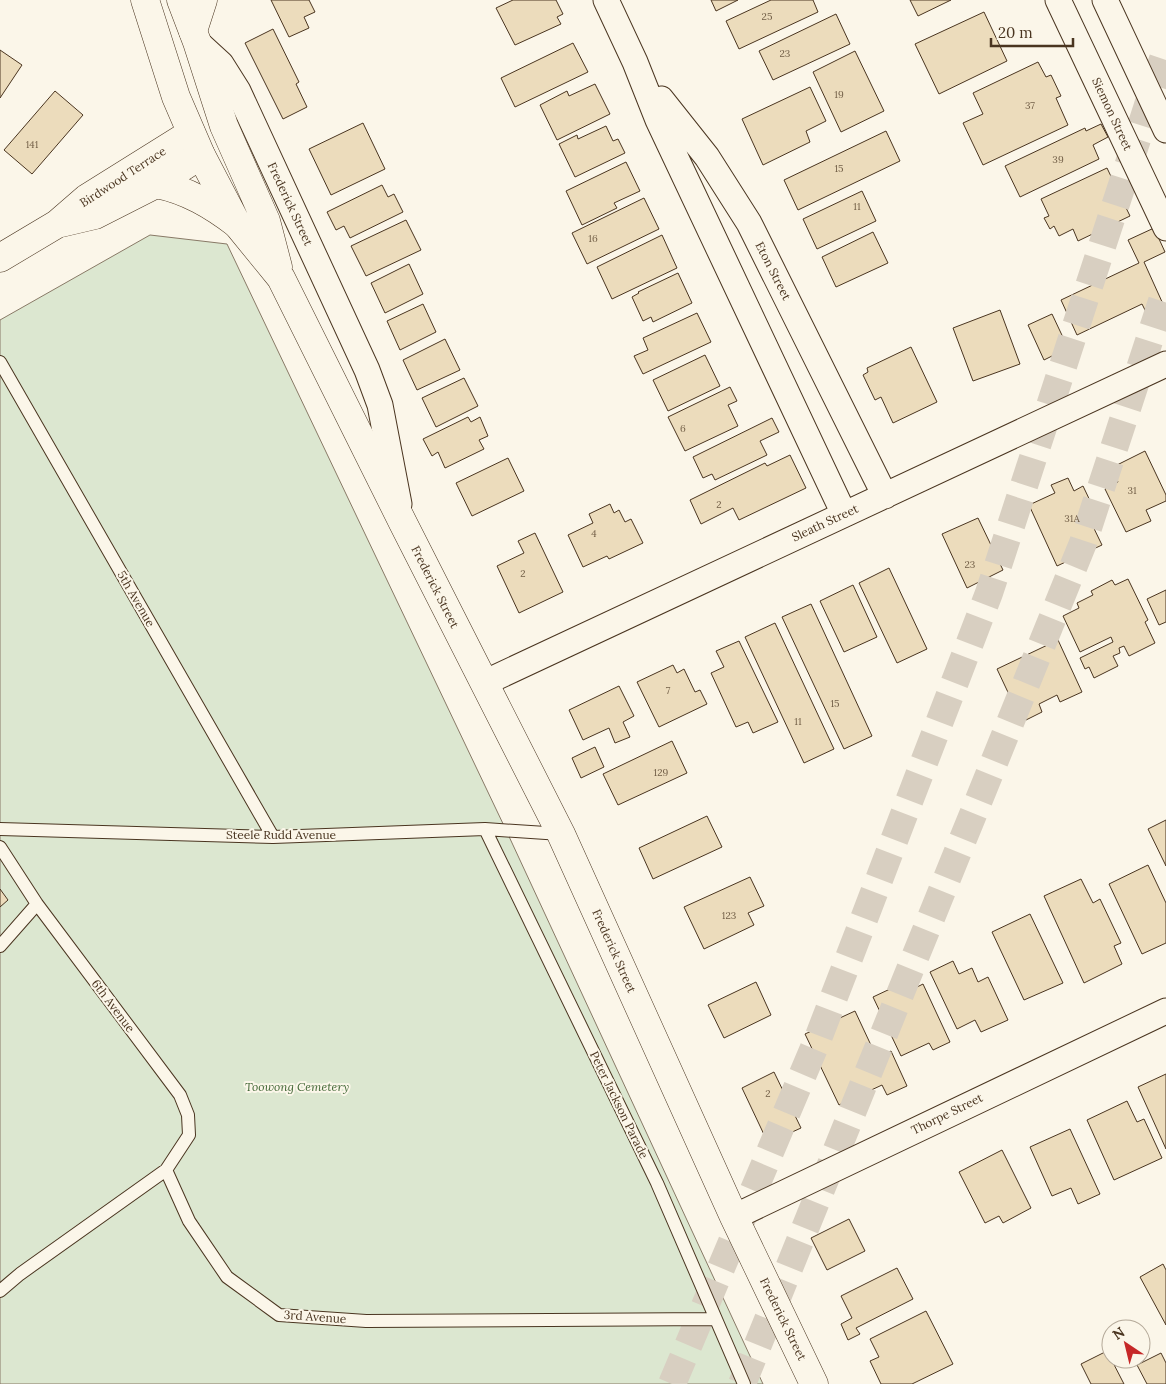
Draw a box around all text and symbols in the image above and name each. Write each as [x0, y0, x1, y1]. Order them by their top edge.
house number: 25 [762, 10, 772, 23]
scale bar [991, 15, 1074, 47]
text: 20 m [998, 23, 1033, 42]
house number: 23 [780, 47, 791, 60]
street label: Siemon Street [1089, 75, 1136, 153]
house number: 19 [834, 88, 844, 101]
house number: 37 [1025, 99, 1035, 112]
house number: 141 [26, 138, 39, 151]
street label: Birdwood Terrace [77, 143, 169, 210]
house number: 39 [1052, 153, 1064, 166]
street label: Frederick Street [265, 160, 316, 248]
house number: 15 [834, 162, 844, 175]
house number: 11 [853, 200, 861, 213]
house number: 16 [588, 232, 598, 245]
street label: Eton Street [752, 239, 795, 303]
house number: 6 [680, 422, 686, 435]
house number: 31 [1127, 484, 1137, 497]
house number: 2 [716, 498, 722, 511]
street label: Sleath Street [789, 500, 861, 544]
house number: 31A [1064, 512, 1081, 525]
house number: 4 [591, 527, 597, 540]
street label: Frederick Street [408, 543, 463, 631]
house number: 23 [965, 558, 976, 571]
house number: 2 [520, 567, 526, 580]
street label: 5th Avenue [114, 568, 159, 630]
house number: 7 [666, 684, 671, 697]
house number: 15 [830, 697, 840, 710]
house number: 11 [794, 715, 802, 728]
house number: 129 [654, 766, 669, 779]
street label: Steele Rudd Avenue [226, 827, 337, 842]
street label: Frederick Street [589, 907, 640, 995]
house number: 123 [722, 909, 737, 922]
street label: 6th Avenue [89, 976, 139, 1036]
street label: Peter Jackson Parade [587, 1049, 652, 1161]
park label: Toowong Cemetery [245, 1079, 349, 1094]
house number: 2 [765, 1087, 771, 1100]
street label: Thorpe Street [908, 1090, 985, 1137]
street label: Frederick Street [757, 1275, 810, 1363]
street label: 3rd Avenue [283, 1307, 347, 1326]
north arrow [1101, 1319, 1151, 1369]
text: N [1109, 1323, 1128, 1344]

